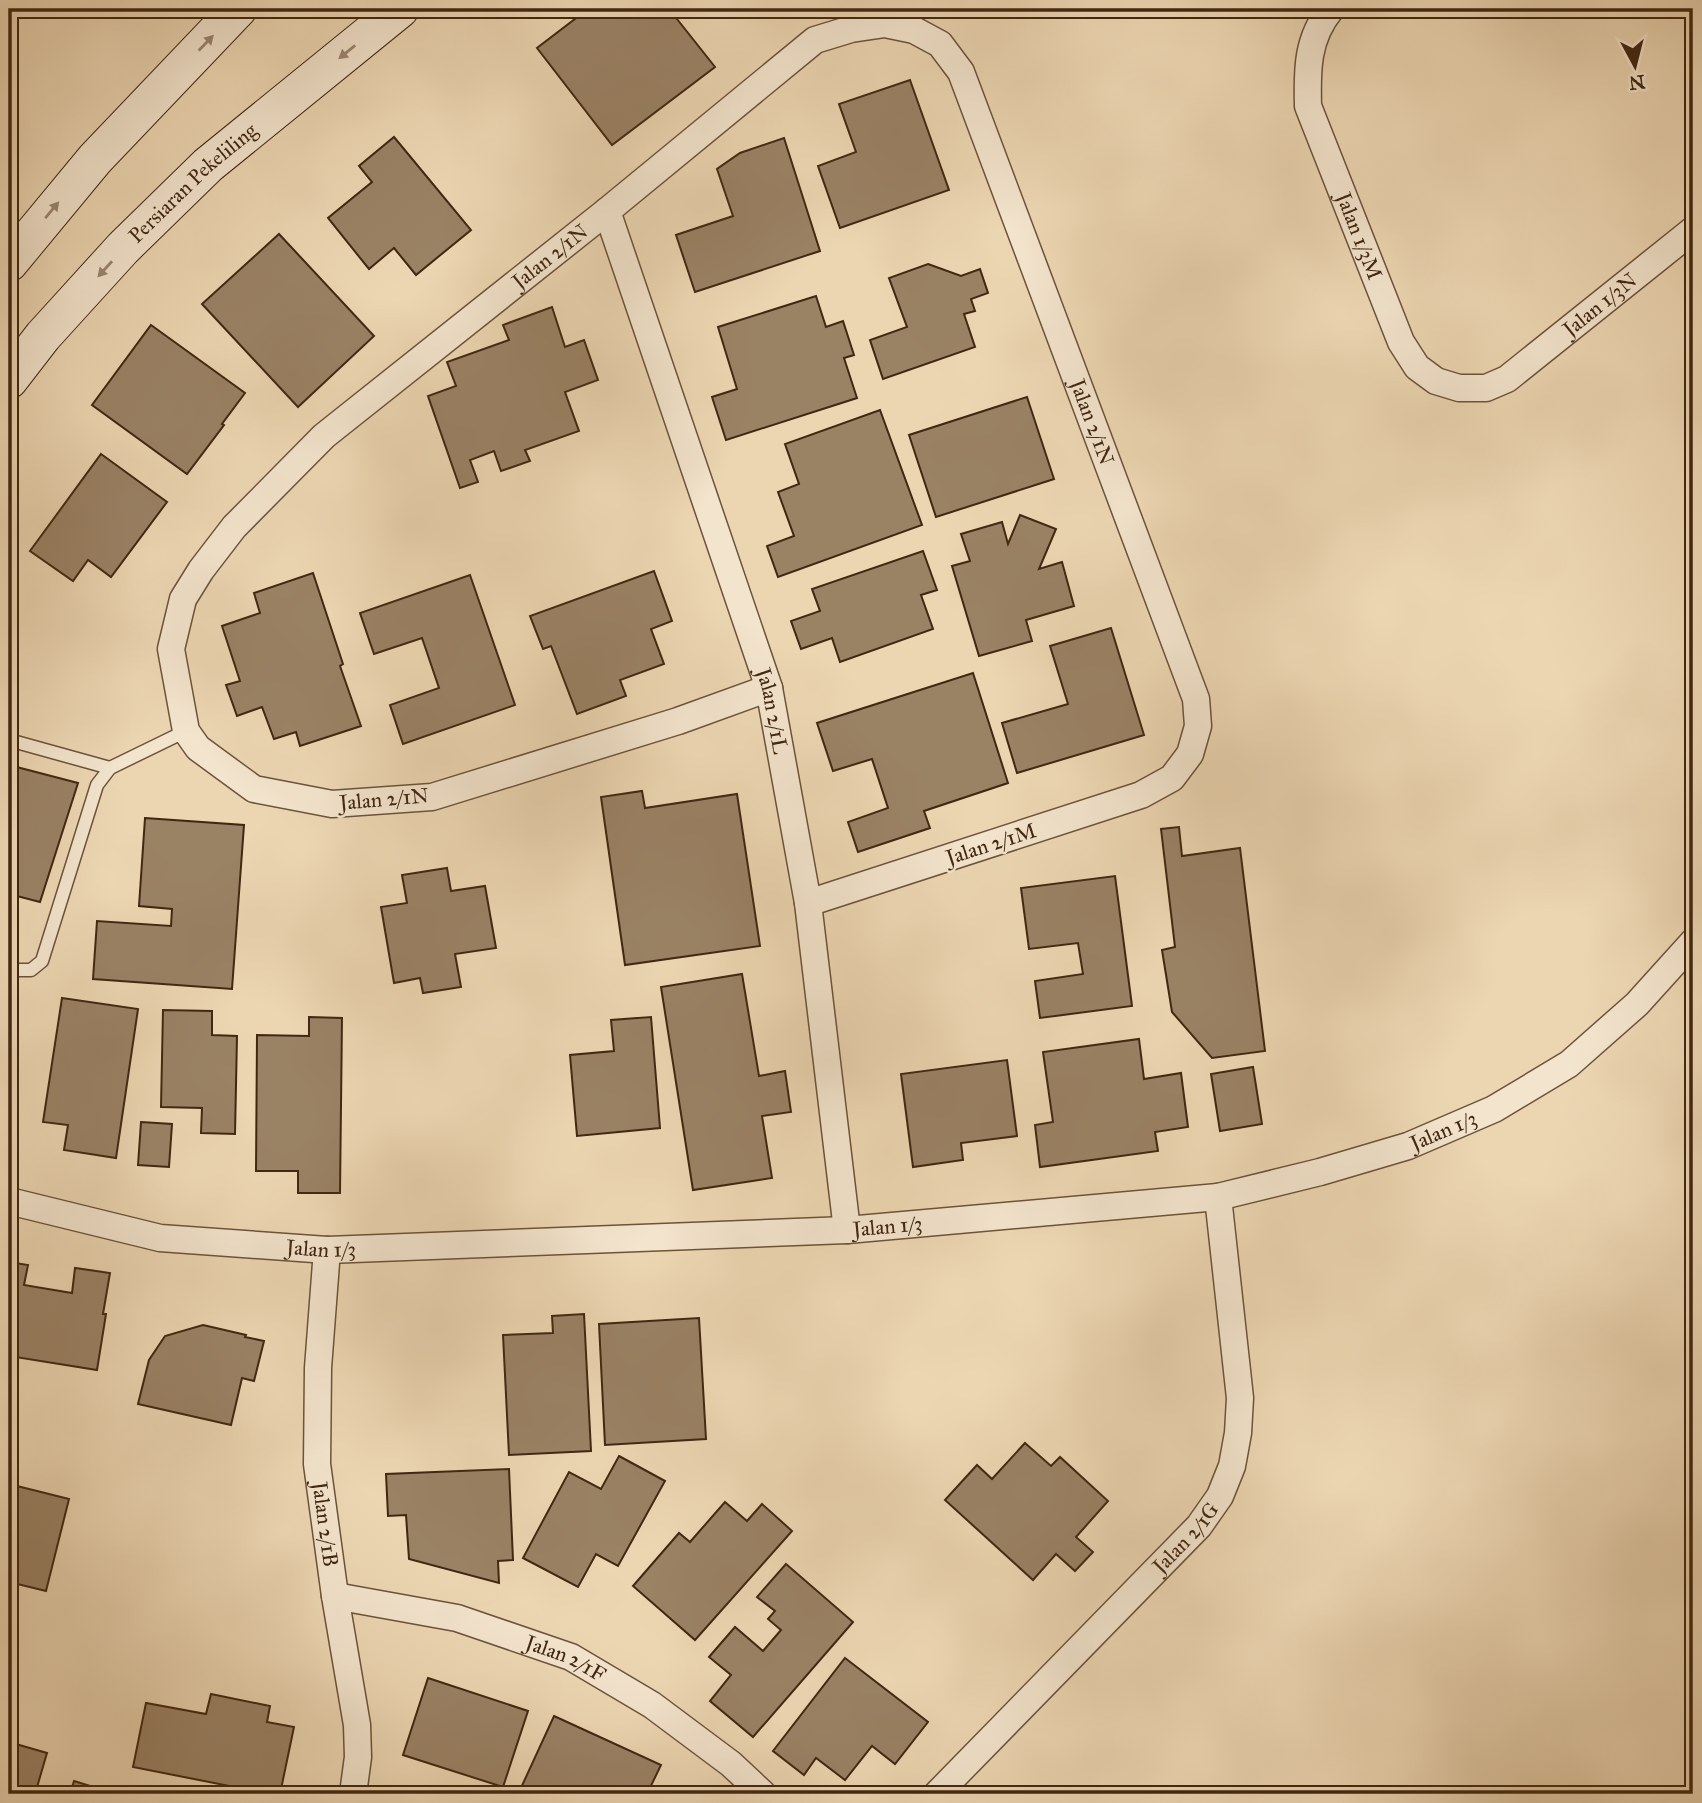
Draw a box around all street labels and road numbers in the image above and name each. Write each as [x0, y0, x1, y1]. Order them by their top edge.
street label: Persiaran Pekeliling [123, 117, 263, 249]
street label: Jalan 1/3M [1330, 187, 1388, 283]
street label: Jalan 2/1N [505, 218, 593, 296]
street label: Jalan 1/3N [1556, 267, 1642, 343]
street label: Jalan 2/1N [1064, 374, 1120, 469]
street label: Jalan 2/1L [750, 663, 794, 757]
street label: Jalan 2/1N [336, 782, 430, 816]
street label: Jalan 2/1M [941, 817, 1039, 871]
street label: Jalan 1/3 [1404, 1105, 1480, 1157]
street label: Jalan 1/3 [850, 1210, 923, 1243]
street label: Jalan 1/3 [283, 1234, 356, 1263]
street label: Jalan 2/1B [306, 1478, 344, 1568]
street label: Jalan 2/1G [1145, 1497, 1224, 1580]
street label: Jalan 2/1F [520, 1629, 611, 1688]

